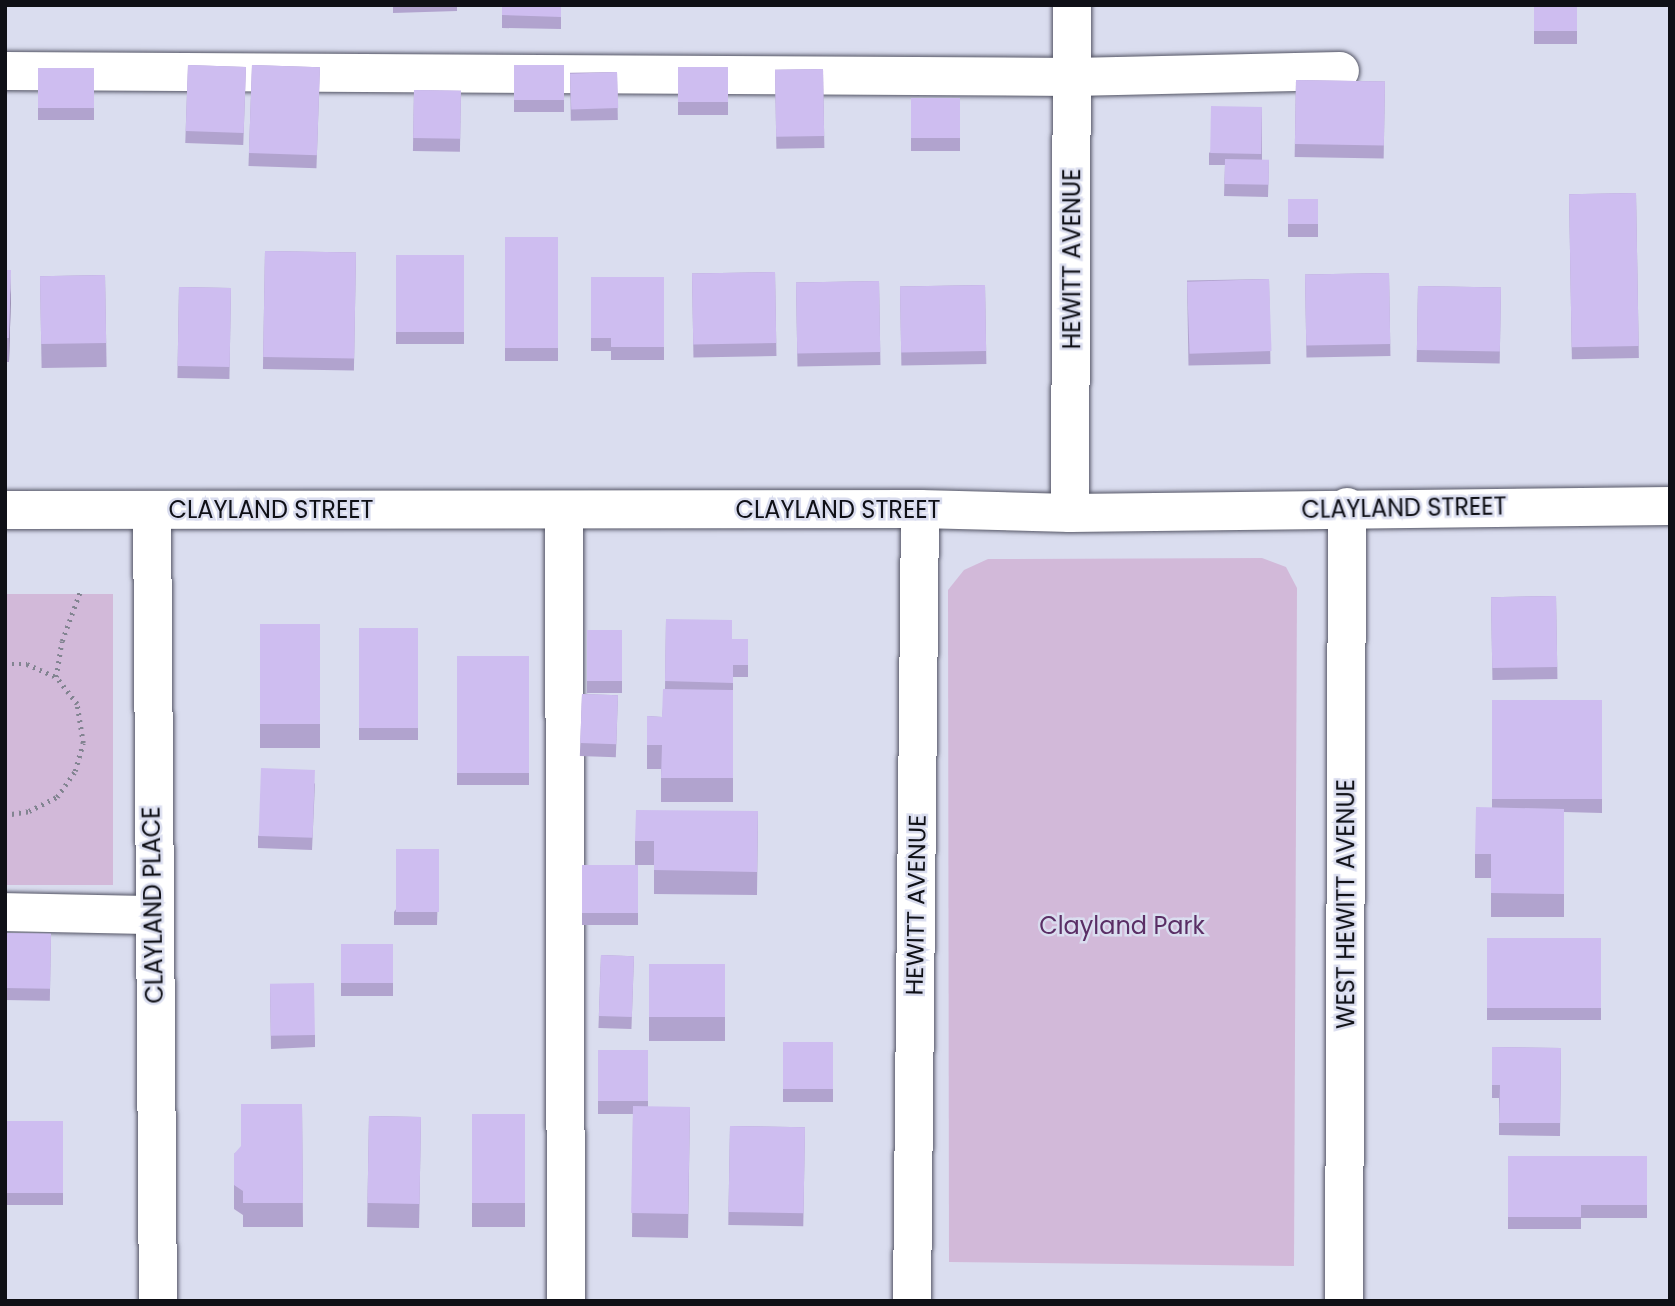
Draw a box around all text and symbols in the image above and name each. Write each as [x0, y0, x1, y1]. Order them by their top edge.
street label: HEWITT AVENUE [1058, 169, 1086, 349]
street label: CLAYLAND STREET [1301, 492, 1507, 524]
street label: CLAYLAND STREET [168, 496, 374, 524]
street label: CLAYLAND STREET [735, 496, 941, 524]
street label: WEST HEWITT AVENUE [1332, 779, 1360, 1029]
street label: CLAYLAND PLACE [137, 806, 169, 1004]
street label: HEWITT AVENUE [900, 814, 932, 996]
park label: Clayland Park [1039, 912, 1205, 940]

